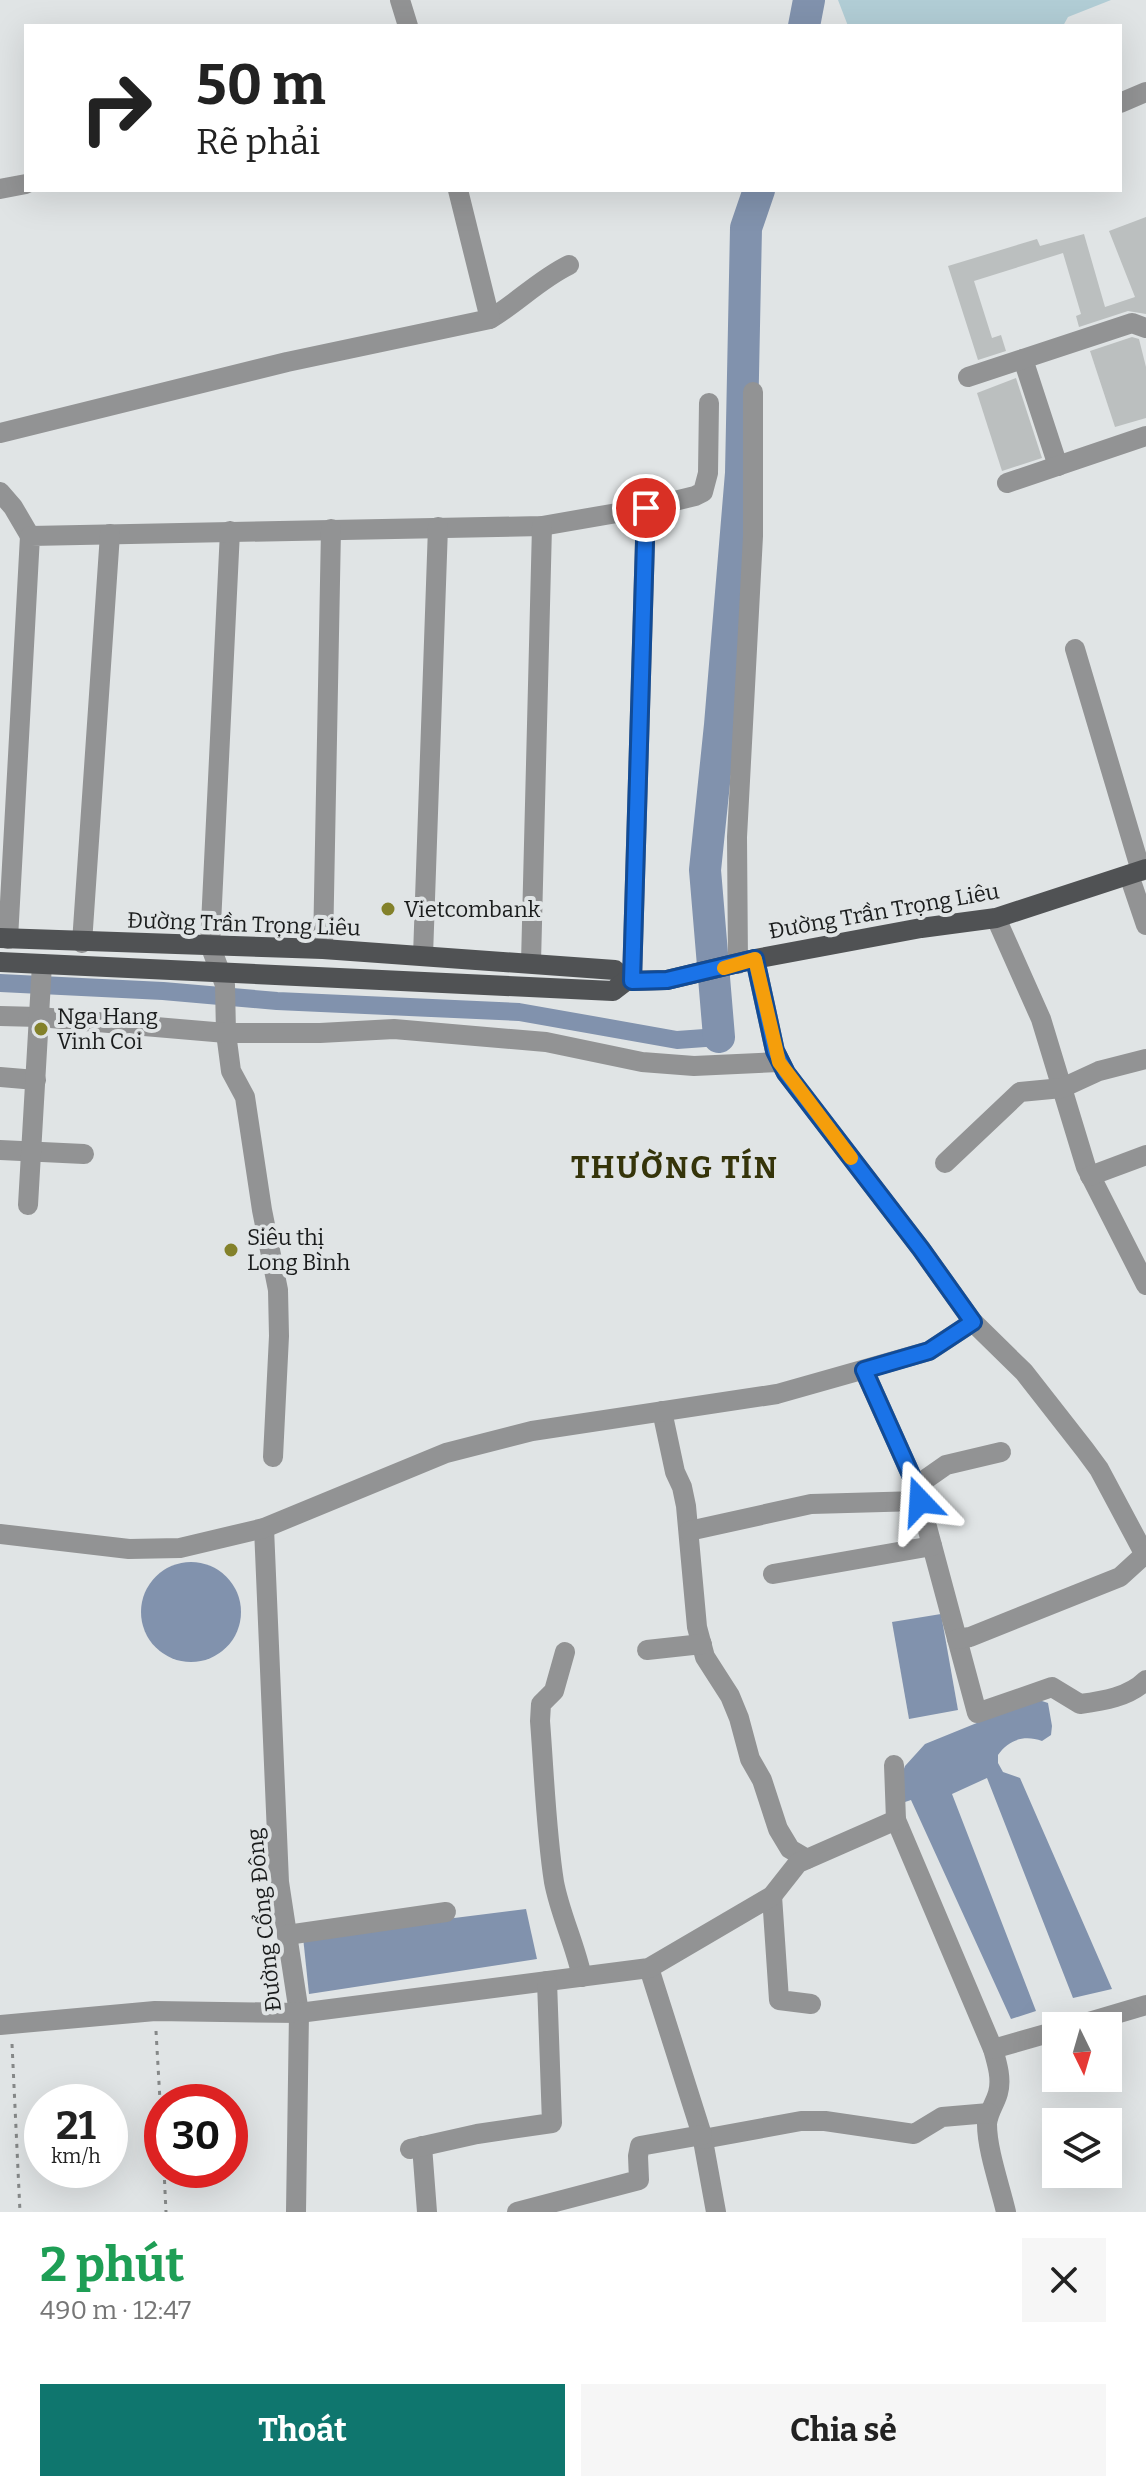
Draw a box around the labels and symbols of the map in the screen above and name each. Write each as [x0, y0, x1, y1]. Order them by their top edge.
pin [612, 474, 680, 542]
street label: Đường Trần Trọng Liêu [767, 877, 1002, 945]
place label: Vietcombank [404, 896, 541, 923]
marker: Vietcombank [379, 900, 397, 918]
street label: Đường Trần Trọng Liêu [127, 906, 361, 942]
place label: Nga Hang Vinh Coi [57, 1003, 158, 1055]
marker: Nga Hang Vinh Coi [32, 1020, 50, 1038]
district label: THƯỜNG TÍN [571, 1148, 779, 1186]
place label: Siêu thị Long Bình [247, 1224, 350, 1276]
marker: Siêu thị Long Bình [222, 1241, 240, 1259]
position arrow [878, 1459, 962, 1543]
street label: Đường Cổng Đông [241, 1827, 287, 2013]
north arrow [1042, 2012, 1122, 2092]
speed limit sign: 30 [144, 2084, 248, 2188]

